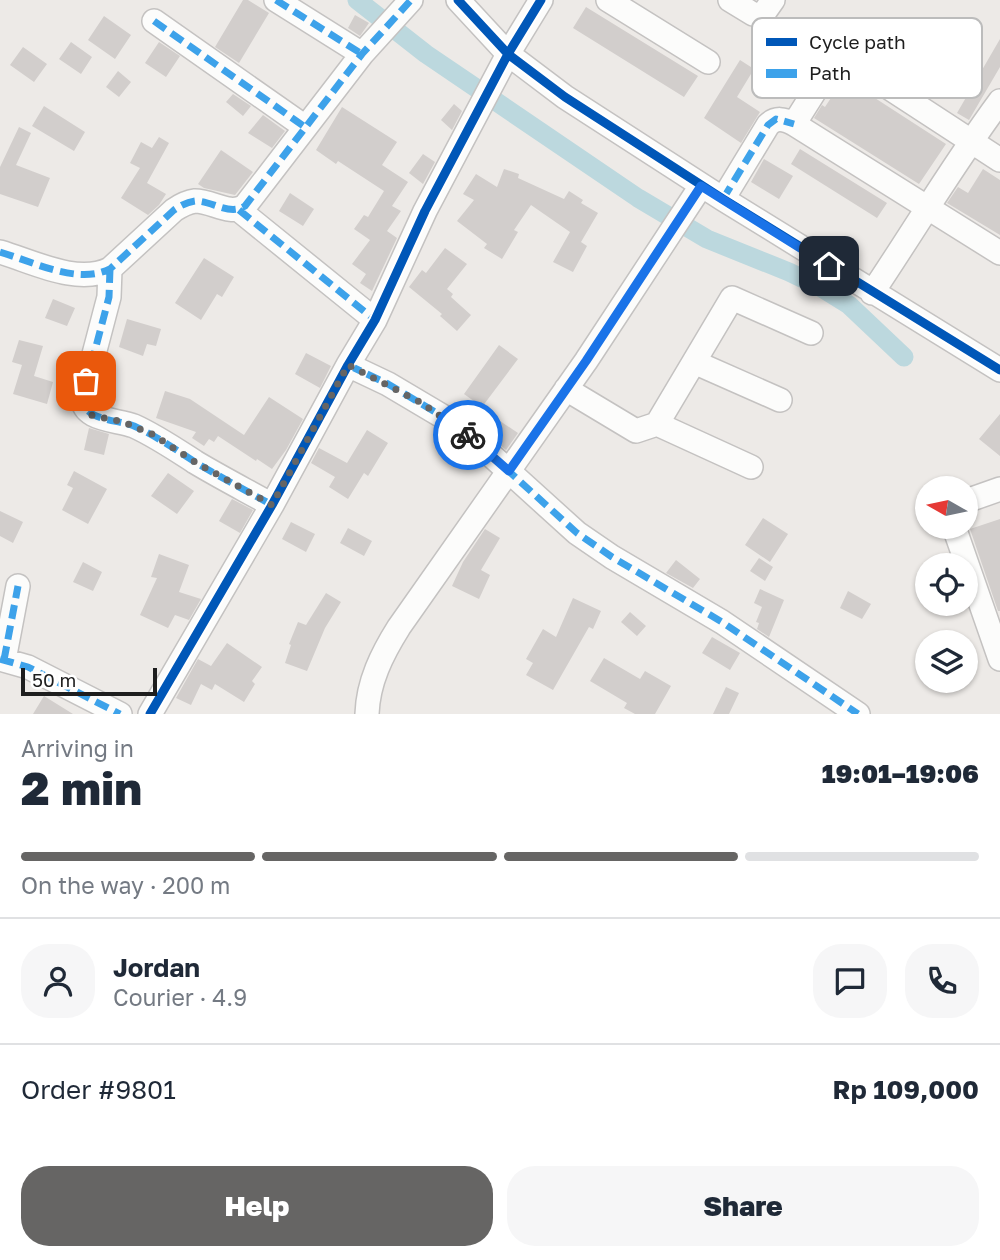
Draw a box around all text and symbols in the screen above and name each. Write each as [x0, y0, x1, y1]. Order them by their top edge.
legend [752, 18, 982, 98]
text: Cycle path [809, 30, 906, 53]
text: Path [809, 61, 851, 84]
pin [799, 236, 859, 296]
icon: home [810, 247, 848, 285]
pin [56, 351, 116, 411]
icon: bag [67, 362, 105, 400]
courier [433, 400, 503, 470]
icon: bike [449, 416, 487, 454]
north arrow [915, 476, 978, 539]
map controls [915, 476, 978, 693]
button: locate [915, 553, 978, 616]
button: layers [915, 630, 978, 693]
scale bar [21, 665, 158, 697]
text: 50 m [32, 668, 76, 691]
text: Arriving in [21, 734, 134, 762]
text: 19:01–19:06 [822, 758, 979, 789]
text: 2 min [21, 760, 142, 815]
text: On the way · 200 m [21, 871, 230, 899]
button: person [21, 944, 95, 1018]
button: chat [813, 944, 887, 1018]
button: phone [905, 944, 979, 1018]
text: Jordan [113, 952, 200, 983]
text: Courier · 4.9 [113, 983, 247, 1011]
text: Order #9801 [21, 1074, 176, 1105]
text: Rp 109,000 [833, 1074, 979, 1105]
button: Help [21, 1166, 493, 1246]
button: Share [507, 1166, 979, 1246]

